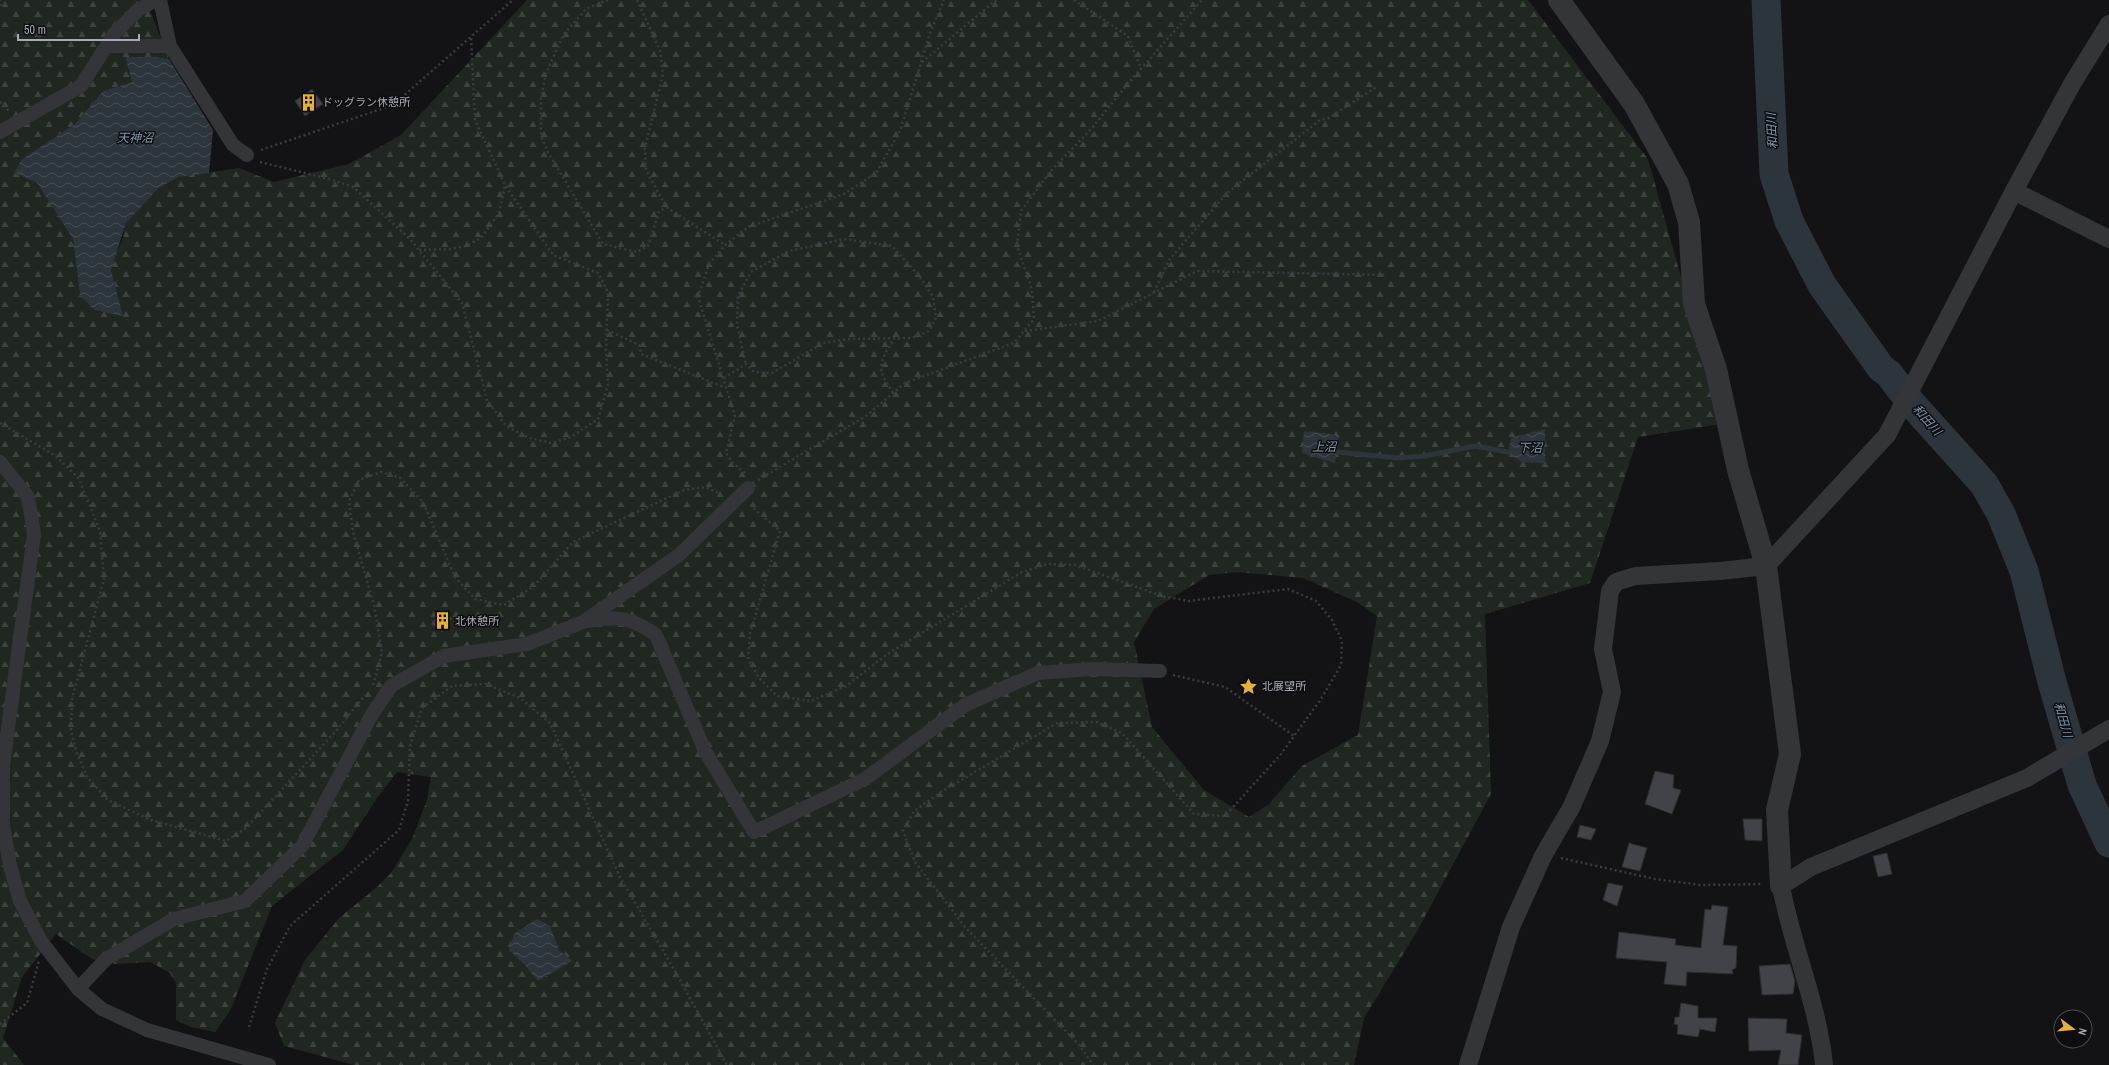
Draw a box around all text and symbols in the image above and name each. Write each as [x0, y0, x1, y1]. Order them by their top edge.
scale bar [18, 16, 139, 42]
text: 50 m [24, 22, 46, 38]
building icon: ドッグラン休憩所 [299, 92, 319, 112]
place label: ドッグラン休憩所 [322, 95, 411, 109]
water label: 和田川 [1763, 111, 1781, 149]
water label: 天神沼 [117, 130, 155, 146]
water label: 和田川 [1909, 401, 1946, 440]
water label: 上沼 [1312, 439, 1338, 455]
water label: 下沼 [1518, 440, 1544, 456]
building icon: 北休憩所 [432, 611, 452, 631]
place label: 北休憩所 [455, 614, 500, 628]
place icon: 北展望所 [1239, 676, 1259, 696]
place label: 北展望所 [1262, 679, 1307, 693]
water label: 和田川 [2050, 700, 2076, 741]
north arrow [2053, 1009, 2093, 1049]
text: N [2075, 1027, 2090, 1037]

